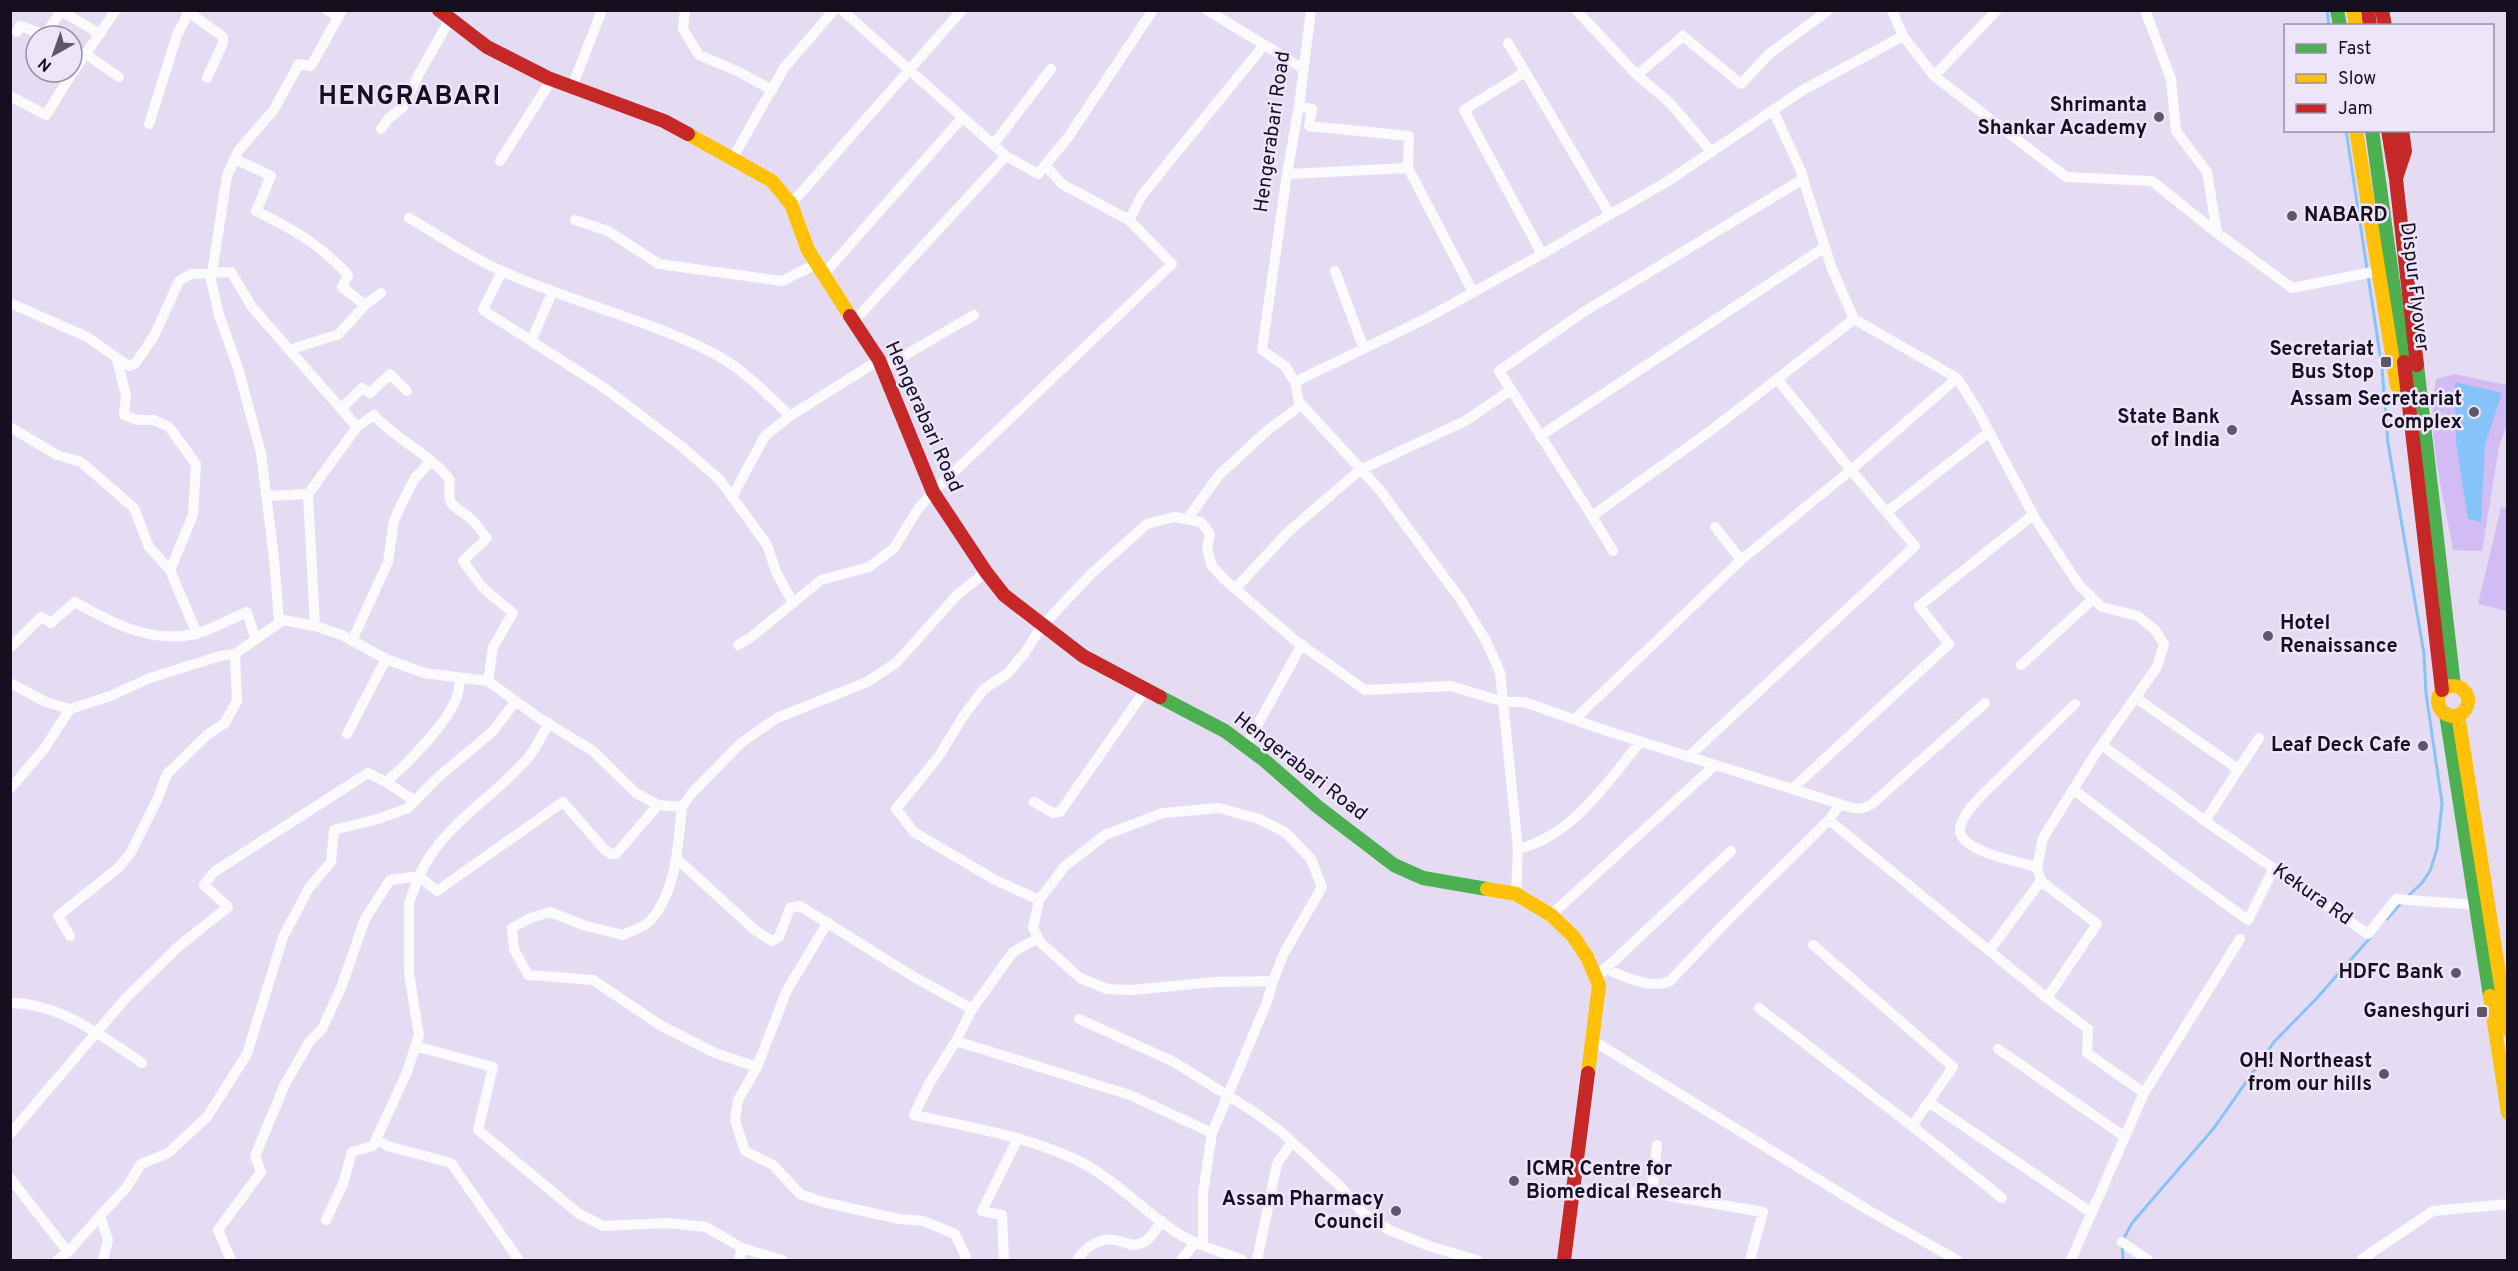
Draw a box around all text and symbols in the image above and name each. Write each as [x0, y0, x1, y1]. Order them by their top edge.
north arrow [24, 24, 84, 84]
legend [2284, 24, 2494, 132]
text: Fast [2338, 38, 2371, 61]
street label: Hengerabari Road [1249, 50, 1297, 214]
text: N [35, 53, 56, 75]
text: Slow [2338, 68, 2376, 91]
district label: HENGRABARI [318, 81, 502, 114]
place label: Shrimanta Shankar Academy [1978, 93, 2147, 142]
text: Jam [2338, 98, 2373, 121]
marker: Shrimanta Shankar Academy [2152, 110, 2166, 124]
place label: NABARD [2304, 203, 2388, 229]
marker: NABARD [2285, 209, 2299, 223]
street label: Dispur Flyover [2393, 221, 2435, 353]
street label: Hengerabari Road [878, 337, 968, 497]
place label: Secretariat Bus Stop [2269, 337, 2374, 386]
marker: Secretariat Bus Stop [2379, 355, 2393, 369]
place label: Assam Secretariat Complex [2290, 387, 2462, 436]
place label: State Bank of India [2117, 405, 2220, 454]
marker: Assam Secretariat Complex [2467, 405, 2481, 419]
marker: State Bank of India [2225, 423, 2239, 437]
place label: Hotel Renaissance [2280, 611, 2398, 660]
marker: Hotel Renaissance [2261, 629, 2275, 643]
street label: Hengerabari Road [1228, 707, 1372, 827]
place label: Leaf Deck Cafe [2271, 733, 2411, 759]
marker: Leaf Deck Cafe [2416, 739, 2430, 753]
street label: Kekura Rd [2267, 858, 2357, 932]
place label: HDFC Bank [2338, 960, 2444, 986]
marker: HDFC Bank [2449, 966, 2463, 980]
place label: Ganeshguri [2363, 999, 2470, 1025]
marker: Ganeshguri [2475, 1005, 2489, 1019]
place label: OH! Northeast from our hills [2239, 1049, 2372, 1098]
marker: OH! Northeast from our hills [2377, 1067, 2391, 1081]
place label: ICMR Centre for Biomedical Research [1526, 1157, 1722, 1206]
marker: ICMR Centre for Biomedical Research [1507, 1174, 1521, 1188]
place label: Assam Pharmacy Council [1222, 1187, 1384, 1236]
marker: Assam Pharmacy Council [1389, 1204, 1403, 1218]

